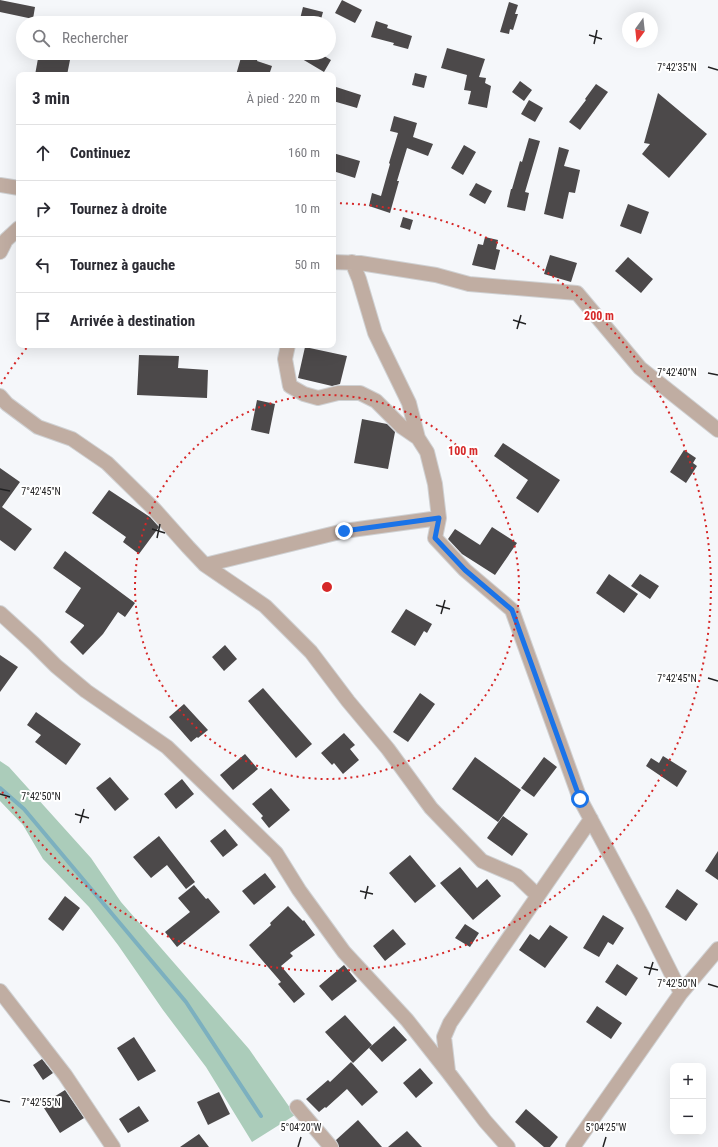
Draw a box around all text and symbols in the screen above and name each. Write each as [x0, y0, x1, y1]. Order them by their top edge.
north arrow [622, 12, 658, 48]
search box [16, 16, 336, 60]
icon: search [30, 27, 52, 49]
text: Rechercher [62, 29, 128, 47]
text: 7°42'35"N [657, 62, 697, 73]
text: 3 min [32, 88, 70, 108]
text: À pied · 220 m [246, 91, 320, 106]
icon: ahead [32, 142, 54, 164]
text: Continuez [70, 144, 131, 162]
text: 160 m [288, 145, 320, 160]
icon: right [32, 198, 54, 220]
text: Tournez à droite [70, 200, 167, 218]
text: 10 m [294, 201, 320, 216]
icon: left [32, 254, 54, 276]
text: Tournez à gauche [70, 256, 175, 274]
text: 50 m [294, 257, 320, 272]
text: 200 m [584, 309, 614, 323]
icon: arrive [32, 310, 54, 332]
text: Arrivée à destination [70, 312, 195, 330]
text: 7°42'40"N [657, 367, 697, 378]
text: 100 m [448, 444, 478, 458]
text: 7°42'45"N [21, 486, 61, 497]
route end [335, 522, 353, 540]
centre of rings [320, 580, 334, 594]
text: 7°42'45"N [657, 673, 697, 684]
route start [571, 790, 589, 808]
text: 7°42'50"N [21, 791, 61, 802]
text: 7°42'50"N [657, 978, 697, 989]
map controls [670, 1063, 706, 1135]
button: + [670, 1063, 706, 1099]
text: 7°42'55"N [21, 1097, 61, 1108]
button: − [670, 1099, 706, 1135]
text: 5°04'20"W [281, 1122, 322, 1133]
text: 5°04'25"W [586, 1122, 627, 1133]

